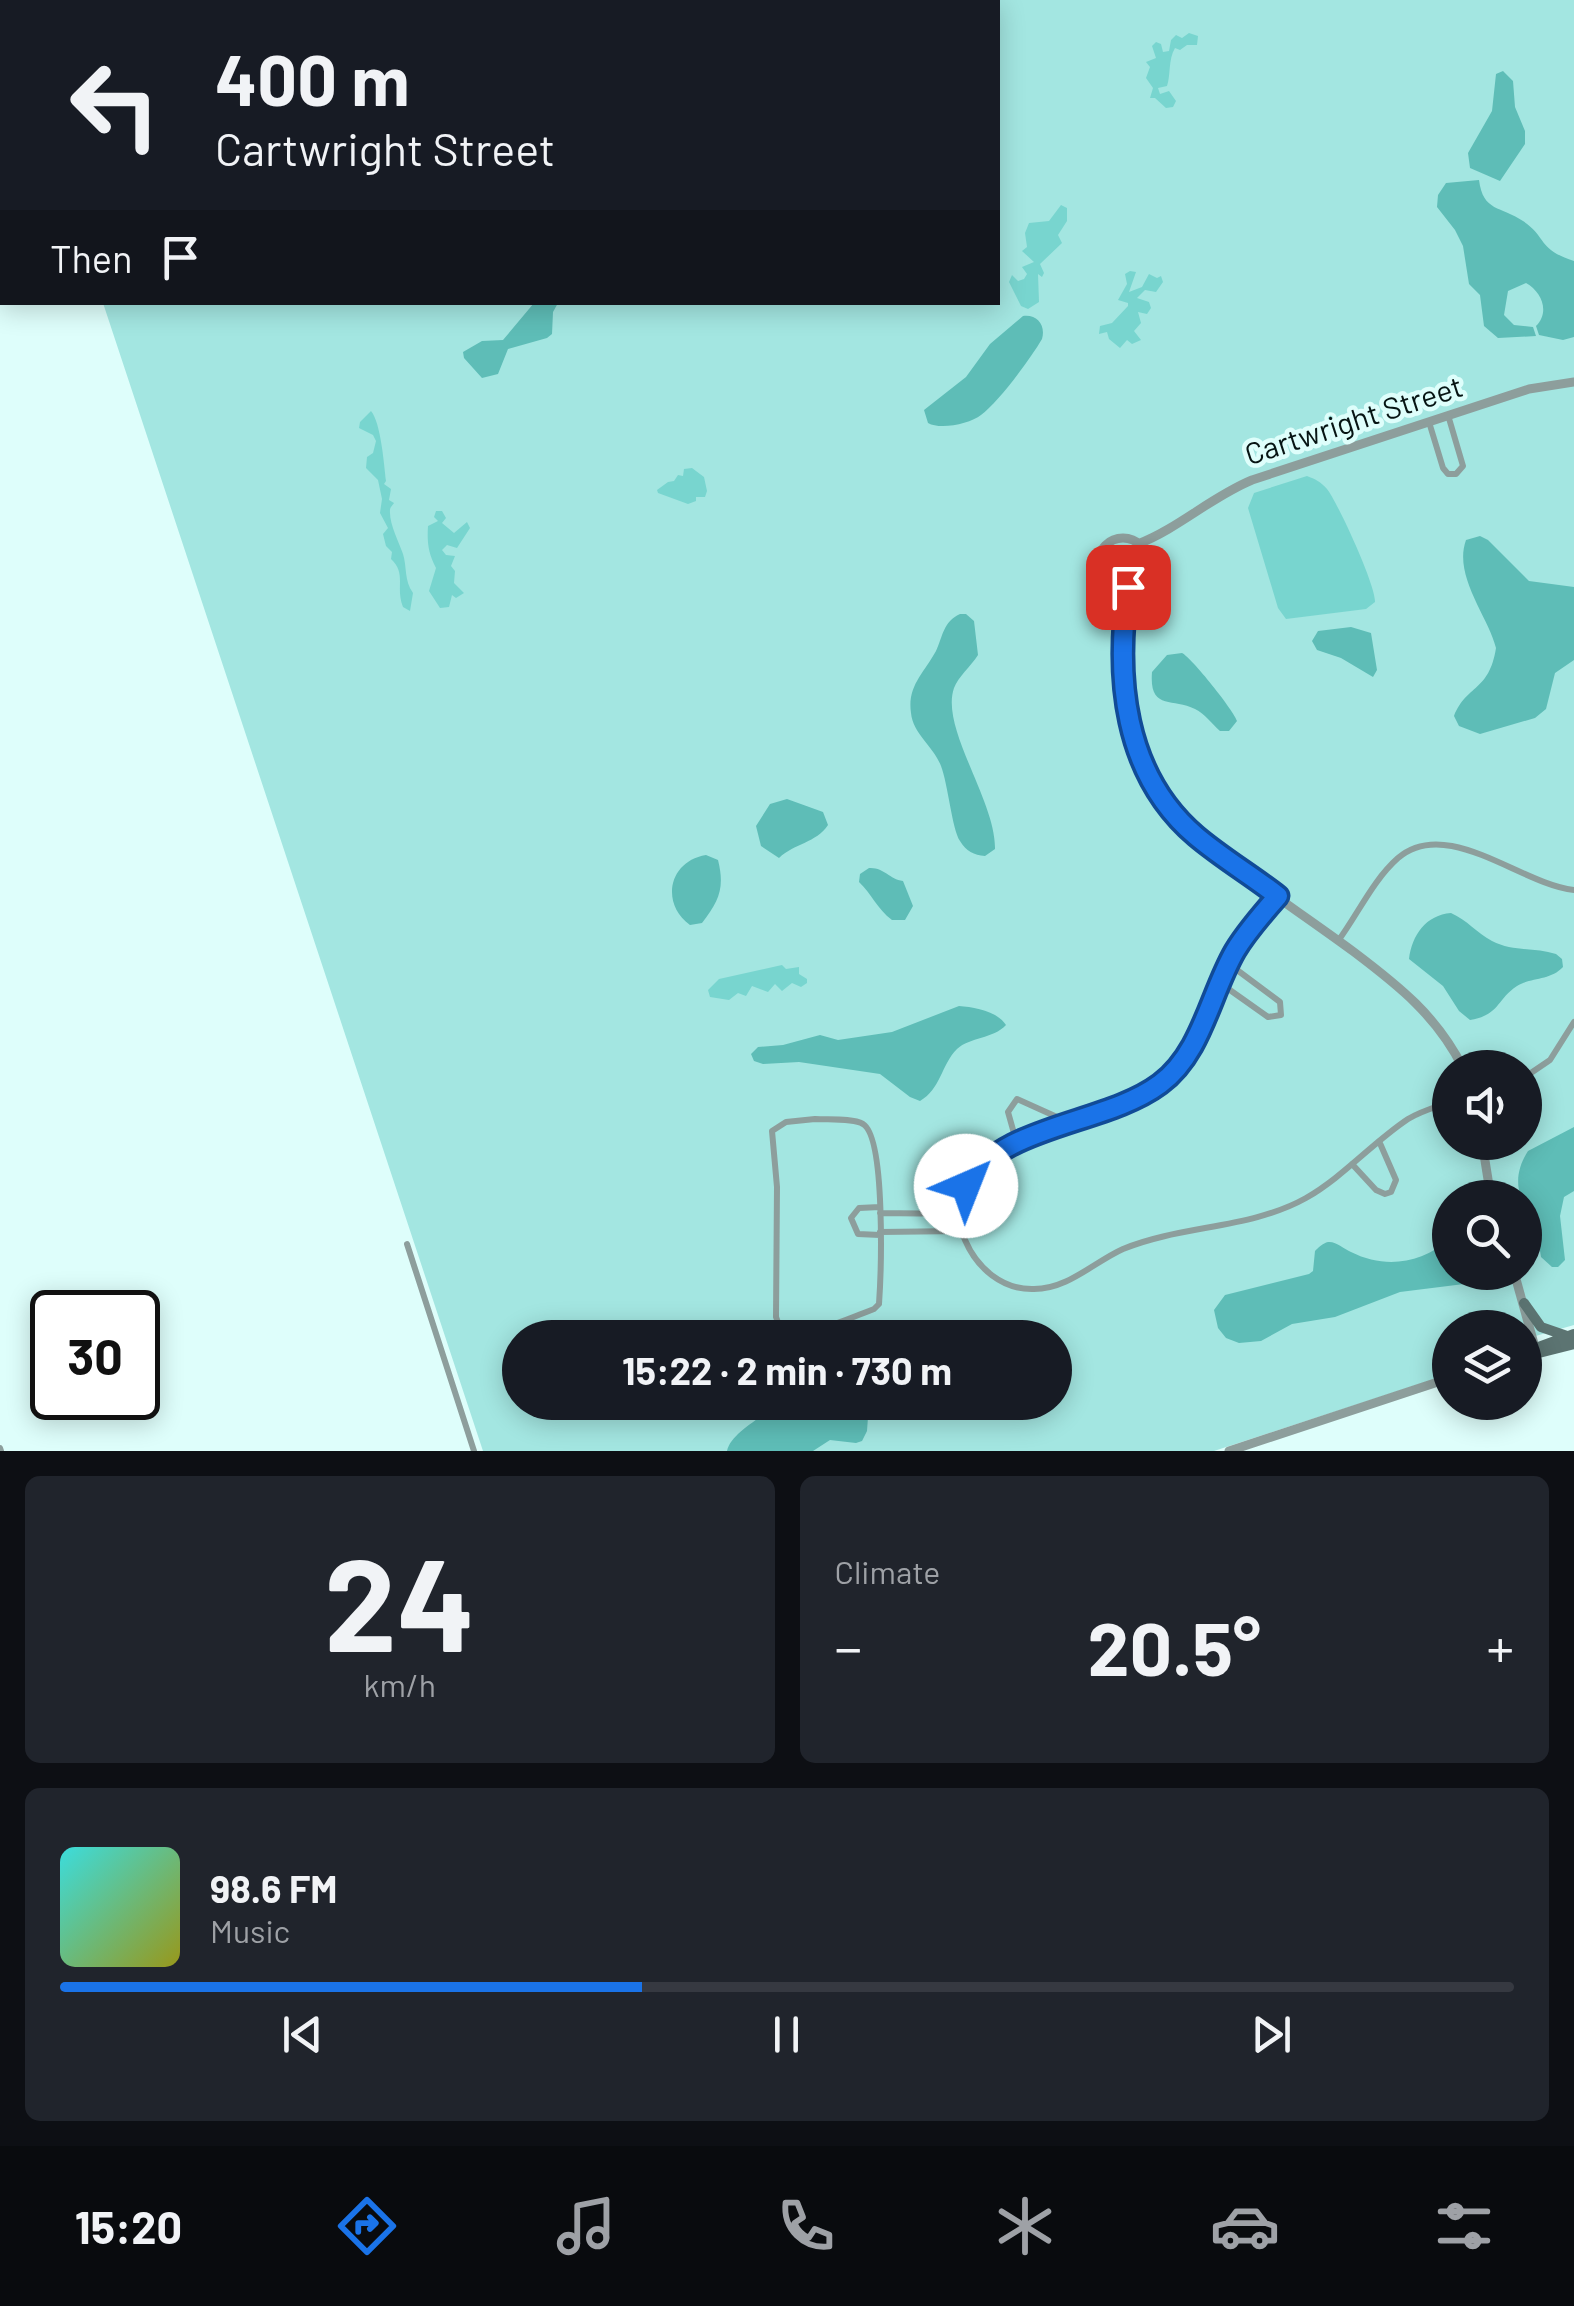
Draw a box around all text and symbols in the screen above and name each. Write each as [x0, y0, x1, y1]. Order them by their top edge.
text: 400 m [215, 36, 410, 120]
icon: left [50, 40, 180, 170]
text: Cartwright Street [215, 121, 555, 175]
icon: arrive [153, 230, 208, 285]
text: Then [50, 235, 133, 281]
street label: Cartwright Street [1240, 367, 1467, 471]
pin [1086, 545, 1171, 630]
icon: arrive [1101, 560, 1156, 615]
map controls [1432, 1050, 1542, 1420]
button: sound [1432, 1050, 1542, 1160]
position arrow [914, 1134, 1018, 1238]
button: search [1432, 1180, 1542, 1290]
speed limit sign: 30 [30, 1290, 160, 1420]
button: layers [1432, 1310, 1542, 1420]
text: 15:22 · 2 min · 730 m [622, 1347, 952, 1393]
text: 24 [324, 1522, 475, 1678]
text: Climate [835, 1552, 940, 1590]
text: 20.5° [1087, 1601, 1261, 1691]
text: − [835, 1613, 862, 1679]
text: + [1486, 1613, 1514, 1679]
text: km/h [364, 1665, 436, 1703]
text: 98.6 FM [210, 1865, 337, 1911]
text: Music [210, 1911, 290, 1949]
icon: previous [275, 2007, 330, 2062]
icon: pause [759, 2007, 814, 2062]
icon: next [1244, 2007, 1299, 2062]
icon: directions [332, 2191, 402, 2261]
icon: music [551, 2191, 621, 2261]
icon: phone [771, 2191, 841, 2261]
icon: climate [990, 2191, 1060, 2261]
icon: car [1210, 2191, 1280, 2261]
icon: filters [1429, 2191, 1499, 2261]
text: 15:20 [75, 2199, 182, 2253]

